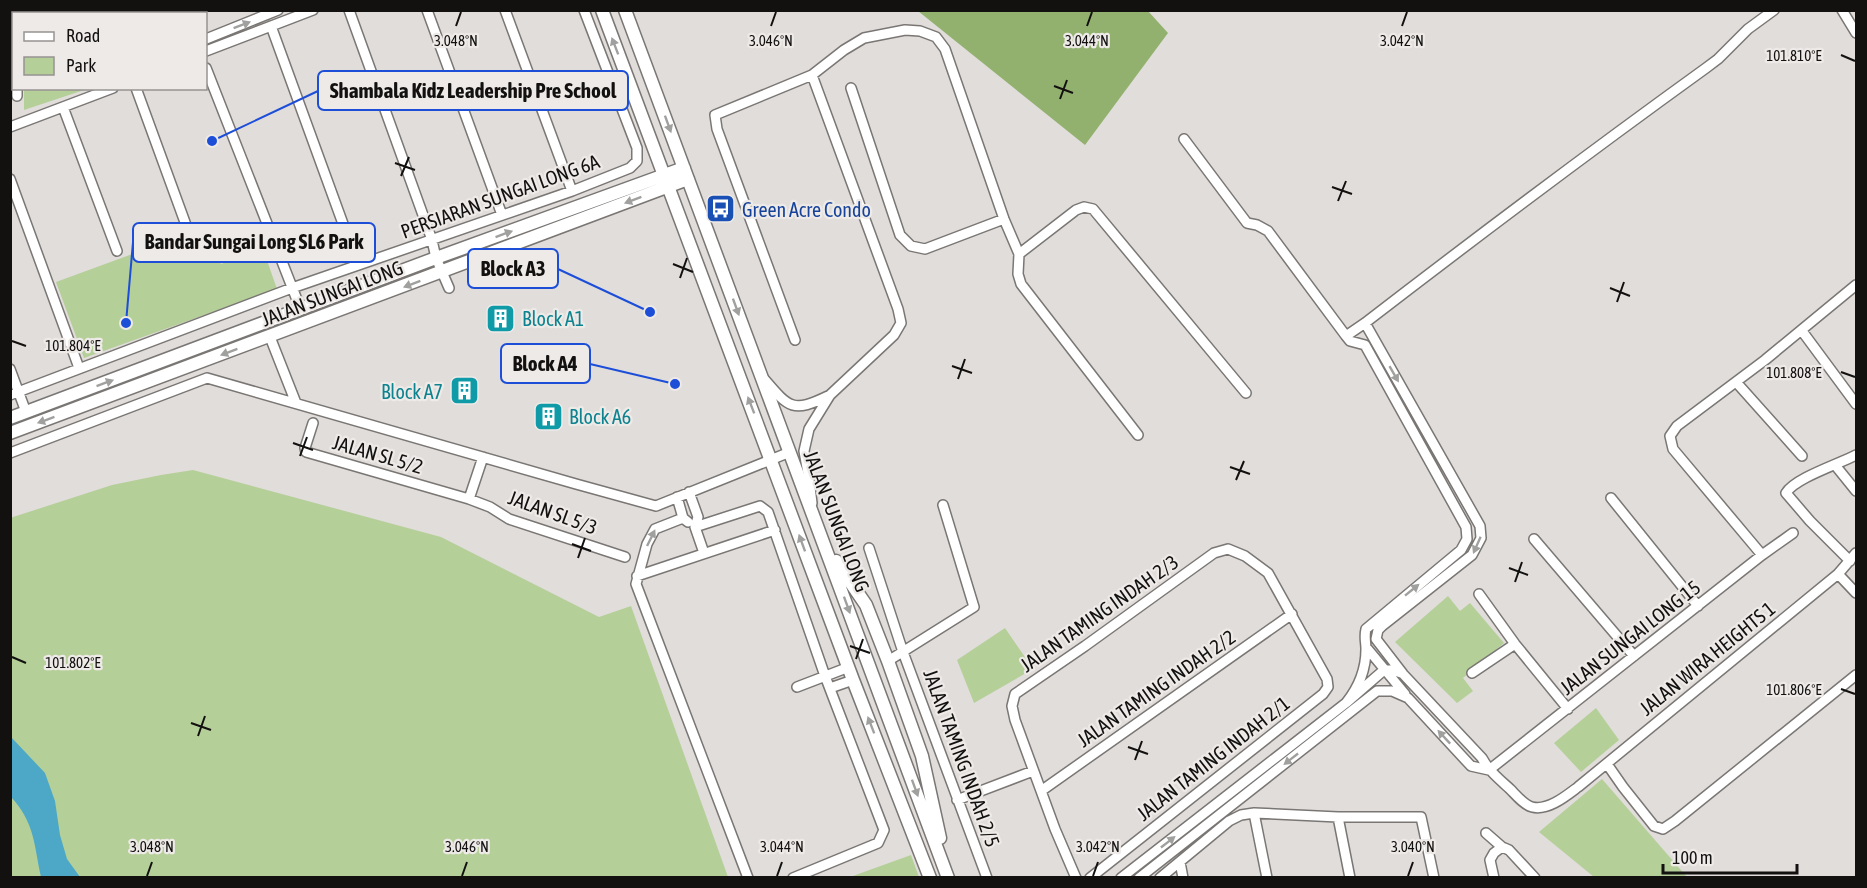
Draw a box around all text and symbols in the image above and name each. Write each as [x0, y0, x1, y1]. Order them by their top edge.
legend [12, 12, 207, 90]
one-way arrow [233, 20, 251, 29]
text: Road [66, 25, 100, 46]
text: 3.048°N [434, 32, 478, 49]
text: 3.046°N [749, 32, 793, 49]
text: 3.044°N [1065, 32, 1109, 49]
text: 3.042°N [1380, 32, 1424, 49]
one-way arrow [610, 36, 620, 54]
text: 101.810°E [1766, 47, 1822, 64]
text: Park [66, 55, 96, 76]
callout: Shambala Kidz Leadership Pre School [318, 71, 628, 110]
text: Shambala Kidz Leadership Pre School [330, 78, 617, 102]
one-way arrow [663, 116, 673, 134]
street label: PERSIARAN SUNGAI LONG 6A [398, 149, 603, 243]
bus stop icon: Green Acre Condo [705, 193, 737, 225]
one-way arrow [624, 195, 642, 205]
place label: Green Acre Condo [742, 198, 871, 221]
callout: Bandar Sungai Long SL6 Park [133, 223, 375, 262]
one-way arrow [495, 228, 513, 238]
text: Bandar Sungai Long SL6 Park [145, 229, 364, 253]
callout: Block A3 [468, 249, 558, 288]
street label: JALAN SUNGAI LONG [258, 255, 406, 331]
text: Block A3 [480, 256, 546, 280]
one-way arrow [403, 279, 421, 289]
one-way arrow [732, 298, 741, 316]
building icon: Block A1 [485, 302, 517, 334]
place label: Block A1 [522, 307, 584, 330]
text: 101.804°E [45, 337, 101, 354]
callout: Block A4 [501, 344, 590, 383]
one-way arrow [220, 348, 238, 357]
text: Block A4 [512, 351, 578, 375]
text: 101.808°E [1766, 364, 1822, 381]
one-way arrow [1389, 366, 1399, 383]
building icon: Block A7 [448, 375, 480, 407]
one-way arrow [96, 378, 114, 388]
place label: Block A7 [381, 380, 443, 403]
one-way arrow [745, 396, 755, 414]
building icon: Block A6 [532, 400, 564, 432]
place label: Block A6 [569, 405, 631, 428]
one-way arrow [37, 416, 55, 426]
street label: JALAN SL 5/2 [330, 430, 426, 478]
street label: JALAN SUNGAI LONG [799, 447, 875, 595]
street label: JALAN SL 5/3 [505, 485, 601, 539]
one-way arrow [646, 530, 655, 547]
one-way arrow [797, 534, 807, 552]
one-way arrow [1472, 537, 1482, 555]
street label: JALAN TAMING INDAH 2/3 [1016, 550, 1182, 676]
street label: JALAN SUNGAI LONG 15 [1555, 575, 1705, 699]
one-way arrow [1405, 584, 1420, 596]
one-way arrow [843, 596, 853, 614]
street label: JALAN WIRA HEIGHTS 1 [1635, 596, 1779, 720]
street label: JALAN TAMING INDAH 2/2 [1073, 625, 1239, 751]
text: 101.802°E [45, 654, 101, 671]
street label: JALAN TAMING INDAH 2/5 [919, 666, 1005, 850]
text: 101.806°E [1766, 681, 1822, 698]
street label: JALAN TAMING INDAH 2/1 [1132, 691, 1294, 825]
one-way arrow [866, 716, 875, 734]
one-way arrow [1437, 729, 1451, 744]
one-way arrow [1283, 752, 1298, 764]
one-way arrow [911, 779, 920, 797]
one-way arrow [1160, 836, 1175, 848]
scale bar [1663, 837, 1796, 875]
text: 3.048°N [130, 838, 174, 855]
text: 3.046°N [445, 838, 489, 855]
text: 3.044°N [760, 838, 804, 855]
text: 3.042°N [1076, 838, 1120, 855]
text: 3.040°N [1391, 838, 1435, 855]
text: 100 m [1672, 847, 1713, 868]

